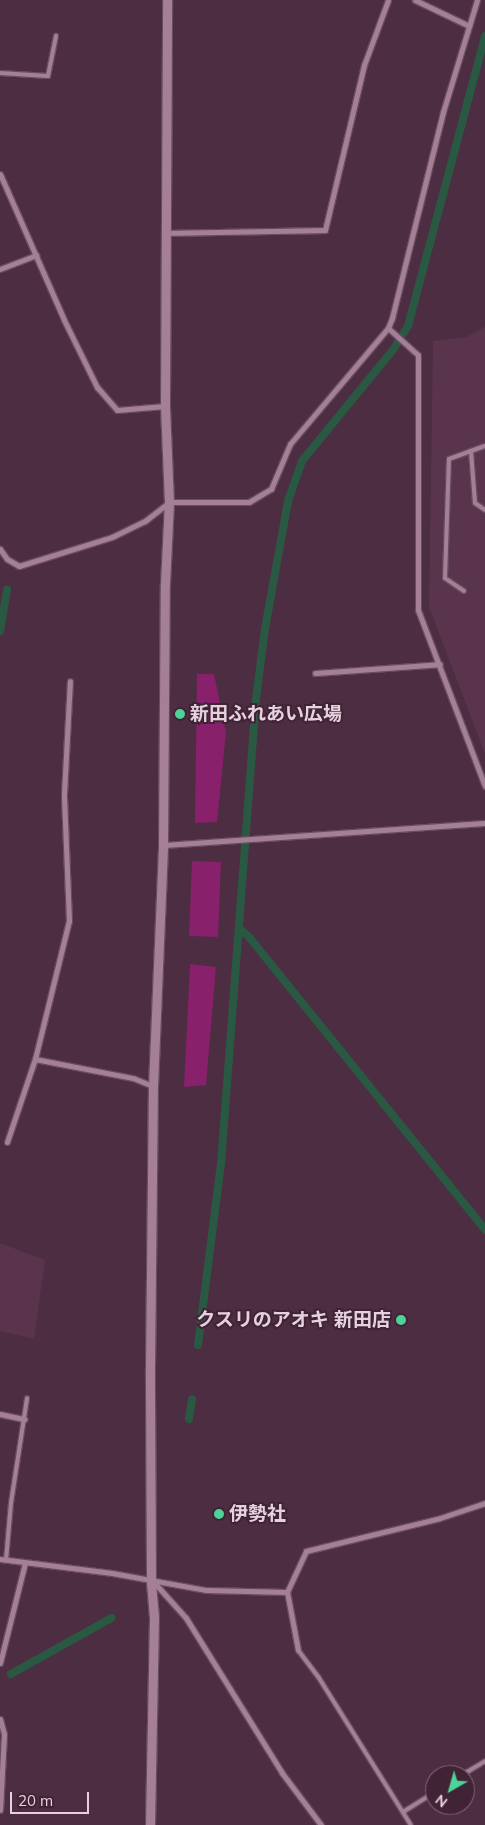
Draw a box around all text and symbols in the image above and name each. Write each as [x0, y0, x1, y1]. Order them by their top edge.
place label: 新田ふれあい広場 [190, 703, 342, 725]
marker: 新田ふれあい広場 [174, 708, 186, 720]
place label: クスリのアオキ 新田店 [196, 1309, 391, 1331]
marker: クスリのアオキ 新田店 [395, 1314, 407, 1326]
place label: 伊勢社 [229, 1503, 286, 1525]
marker: 伊勢社 [213, 1508, 225, 1520]
north arrow [425, 1765, 475, 1815]
scale bar [12, 1782, 91, 1814]
text: 20 m [18, 1791, 53, 1810]
text: N [432, 1791, 451, 1811]

